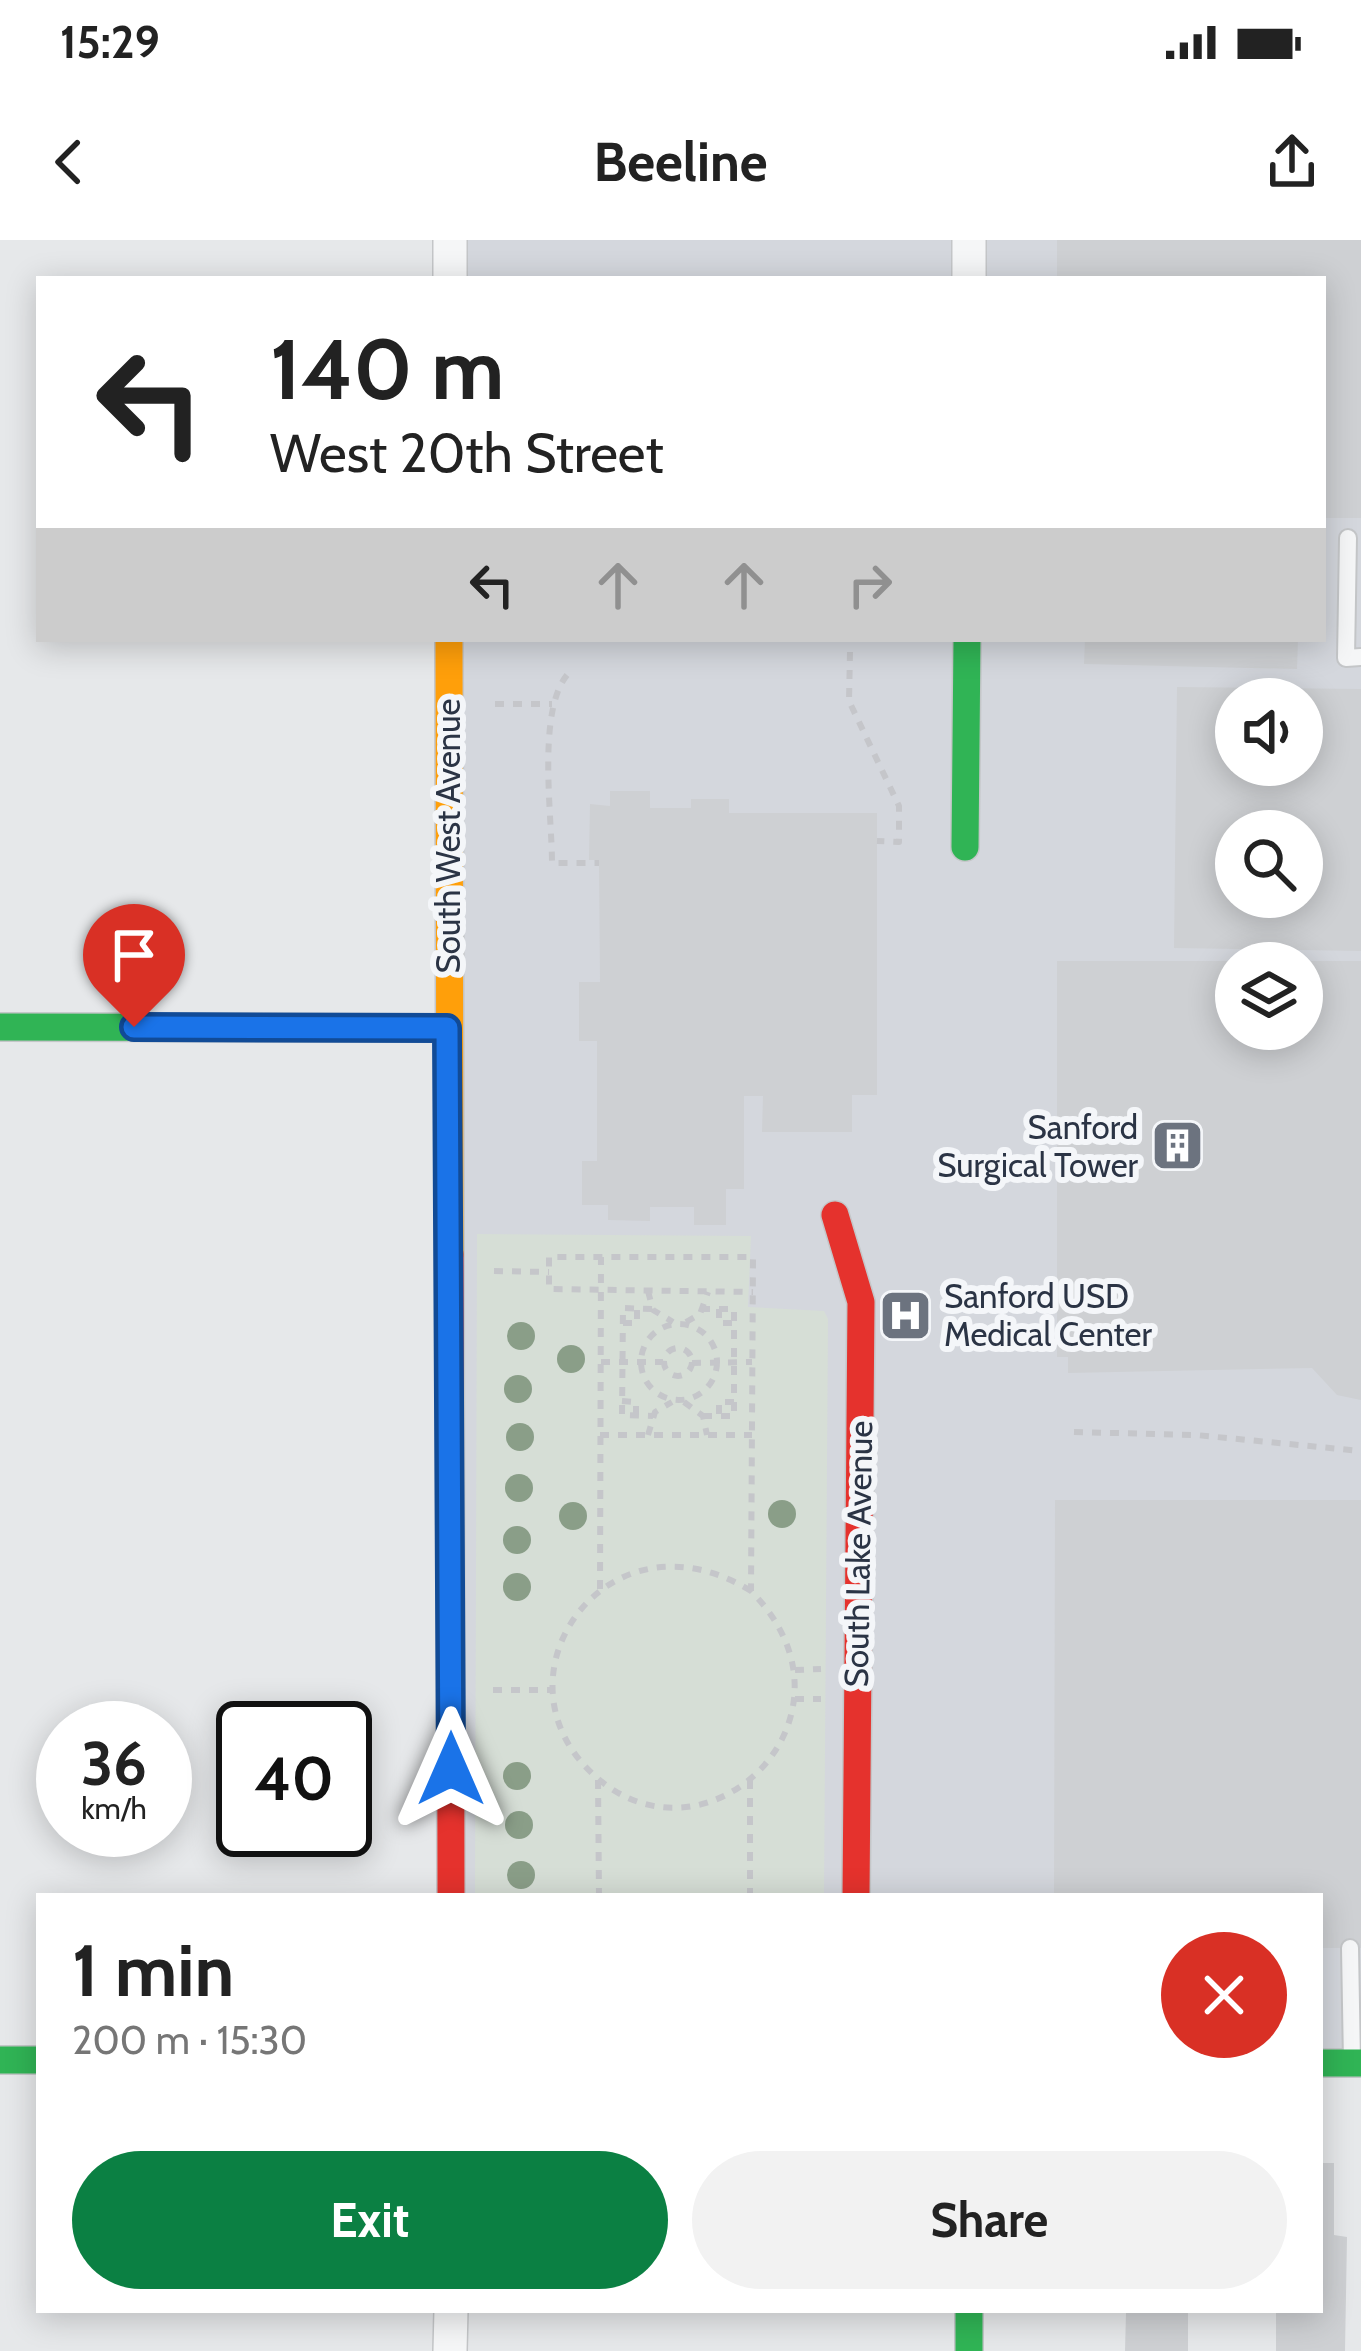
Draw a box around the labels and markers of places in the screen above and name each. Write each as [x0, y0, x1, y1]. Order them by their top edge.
pin [83, 904, 185, 1027]
place label: Sanford Surgical Tower [937, 1107, 1139, 1185]
building icon: Sanford Surgical Tower [1149, 1118, 1205, 1174]
place label: Sanford USD Medical Center [944, 1276, 1152, 1354]
hospital icon: Sanford USD Medical Center [877, 1287, 933, 1343]

